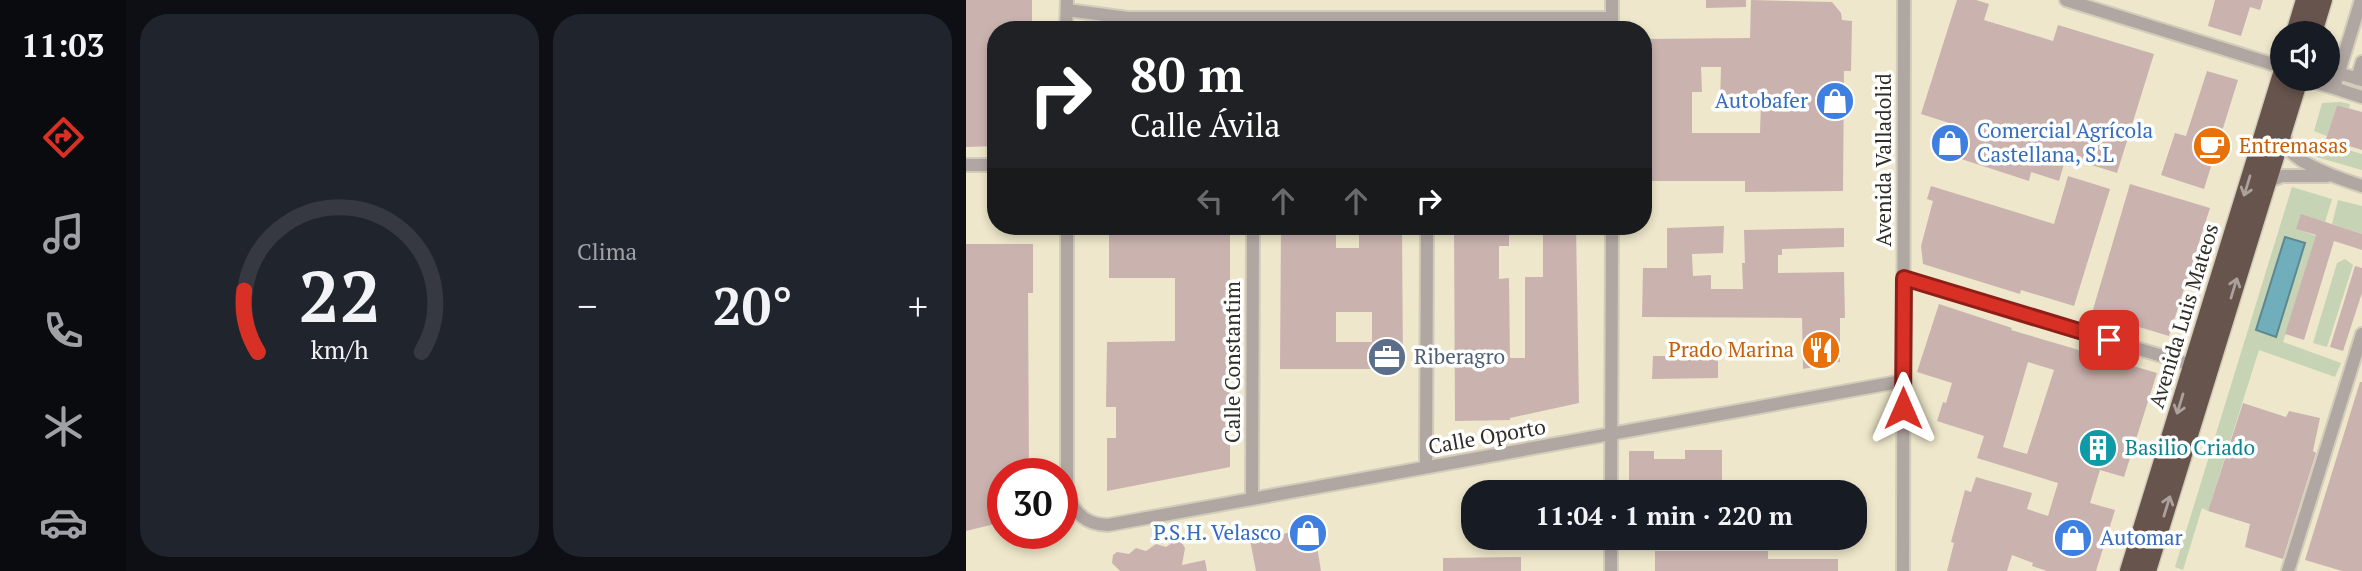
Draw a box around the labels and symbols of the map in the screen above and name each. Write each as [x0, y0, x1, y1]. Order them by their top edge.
street label: Avenida Valladolid [1869, 73, 1897, 247]
shop icon: Autobafer [1814, 80, 1856, 122]
place label: Autobafer [1715, 86, 1808, 114]
place label: Comercial Agrícola Castellana, S.L [1977, 116, 2153, 168]
shop icon: Comercial Agrícola Castellana, S.L [1929, 122, 1971, 164]
cafe icon: Entremasas [2191, 125, 2233, 167]
place label: Entremasas [2239, 131, 2348, 159]
one-way arrow [2240, 175, 2253, 197]
street label: Avenida Luis Mateos [2142, 220, 2224, 412]
one-way arrow [2229, 278, 2242, 300]
street label: Calle Constantim [1218, 281, 1246, 443]
pin [2079, 310, 2139, 370]
restaurant icon: Prado Marina [1800, 329, 1842, 371]
place label: Prado Marina [1668, 335, 1794, 363]
office icon: Riberagro [1366, 336, 1408, 378]
place label: Riberagro [1414, 342, 1505, 370]
position arrow [1866, 371, 1940, 445]
one-way arrow [2173, 392, 2186, 414]
street label: Calle Oporto [1426, 412, 1548, 460]
building icon: Basilio Criado [2077, 427, 2119, 469]
place label: Basilio Criado [2125, 433, 2255, 461]
speed limit sign: 30 [987, 458, 1078, 549]
one-way arrow [2162, 495, 2175, 517]
shop icon: P.S.H. Velasco [1287, 512, 1329, 554]
shop icon: Automar [2052, 517, 2094, 559]
place label: P.S.H. Velasco [1153, 518, 1281, 546]
place label: Automar [2100, 523, 2183, 551]

